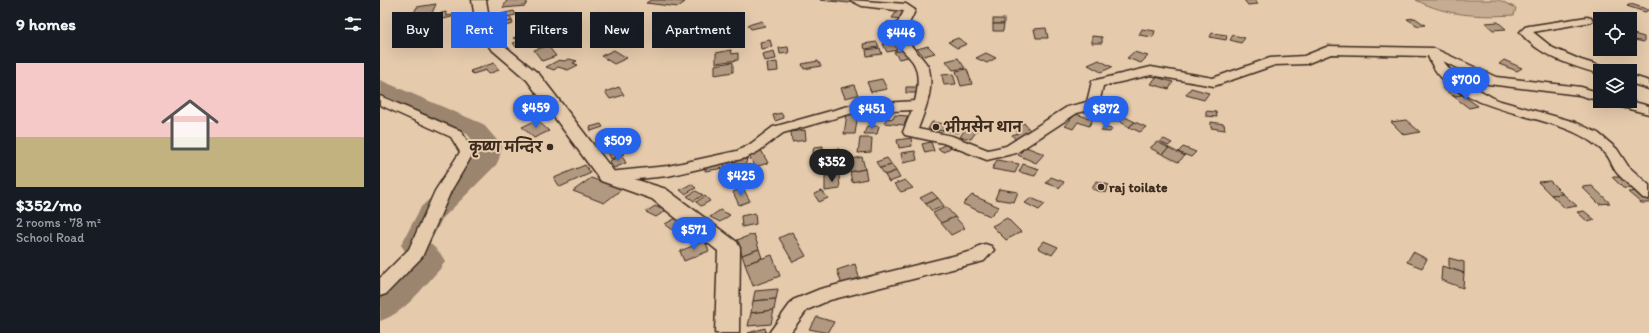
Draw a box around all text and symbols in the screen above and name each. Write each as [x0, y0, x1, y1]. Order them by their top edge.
chip: Buy [392, 12, 443, 48]
chip: Rent [451, 12, 507, 48]
chip: Filters [515, 12, 582, 48]
chip: New [590, 12, 644, 48]
chip: Apartment [652, 12, 745, 48]
map controls [1593, 12, 1637, 108]
button: locate [1593, 12, 1637, 56]
icon: filters [342, 13, 364, 35]
text: 9 homes [16, 14, 76, 34]
pin: $446 [877, 20, 925, 54]
text: $446 [886, 25, 916, 40]
button: layers [1593, 64, 1637, 108]
pin: $700 [1442, 67, 1490, 101]
text: $700 [1451, 72, 1481, 87]
icon: home [154, 89, 226, 161]
pin: $459 [512, 95, 560, 129]
pin: $451 [848, 96, 896, 130]
pin: $872 [1082, 96, 1130, 130]
text: $459 [522, 100, 550, 115]
text: $451 [858, 101, 886, 116]
text: $872 [1092, 101, 1120, 116]
place label: भीमसेन थान [943, 115, 1024, 136]
marker: भीमसेन थान [931, 122, 941, 132]
pin: $509 [594, 128, 642, 162]
text: $509 [604, 133, 632, 148]
place label: कृष्ण मन्दिर [467, 136, 543, 158]
marker: कृष्ण मन्दिर [545, 142, 555, 152]
pin: $352 [808, 149, 856, 183]
text: $352 [818, 154, 846, 169]
pin: $425 [717, 163, 765, 197]
text: $425 [727, 168, 755, 183]
place label: raj toilate [1109, 179, 1168, 196]
marker: raj toilate [1096, 182, 1106, 192]
text: $352/mo [16, 195, 82, 215]
text: 2 rooms · 78 m² [16, 215, 101, 230]
pin: $571 [670, 217, 718, 251]
text: $571 [681, 222, 707, 237]
text: School Road [16, 230, 84, 245]

